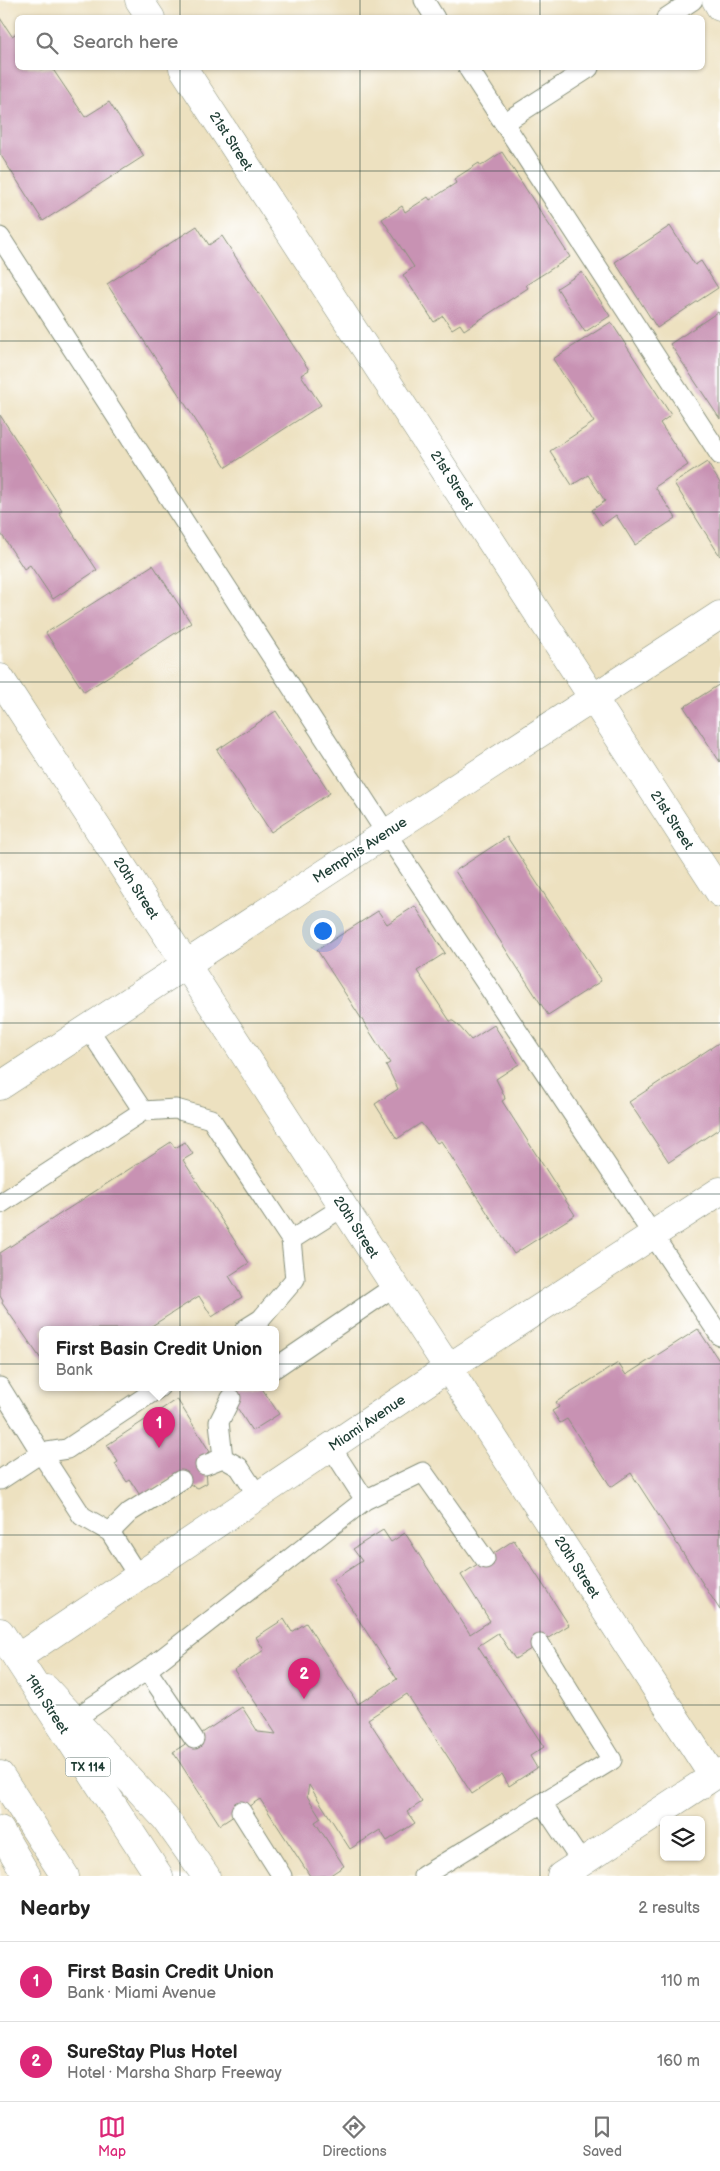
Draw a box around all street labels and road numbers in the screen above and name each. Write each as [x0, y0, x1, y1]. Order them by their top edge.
street label: 21st Street [206, 108, 257, 174]
street label: 21st Street [427, 447, 478, 513]
street label: 21st Street [647, 787, 698, 853]
street label: Memphis Avenue [310, 813, 410, 887]
street label: 20th Street [110, 854, 163, 923]
street label: 20th Street [330, 1193, 383, 1262]
street label: Miami Avenue [325, 1391, 409, 1455]
street label: 20th Street [551, 1533, 604, 1602]
street label: 19th Street [21, 1671, 73, 1738]
road number: TX 114 [66, 1758, 110, 1776]

